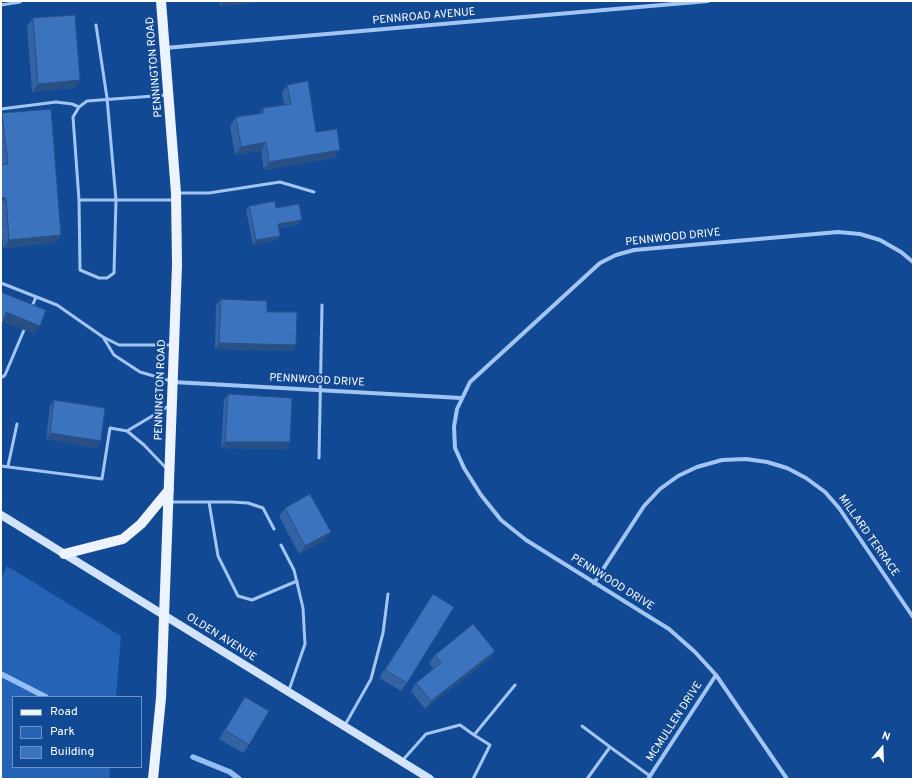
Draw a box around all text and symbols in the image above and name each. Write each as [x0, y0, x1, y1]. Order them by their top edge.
street label: PENNROAD AVENUE [372, 6, 476, 28]
street label: PENNINGTON ROAD [144, 16, 166, 118]
street label: PENNWOOD DRIVE [625, 226, 721, 250]
street label: PENNINGTON ROAD [153, 339, 169, 441]
street label: PENNWOOD DRIVE [269, 372, 365, 390]
street label: MILLARD TERRACE [835, 493, 901, 579]
street label: PENNWOOD DRIVE [568, 552, 656, 614]
street label: OLDEN AVENUE [183, 611, 259, 665]
street label: MCMULLEN DRIVE [644, 679, 706, 765]
legend [12, 696, 142, 768]
text: Road [50, 704, 78, 720]
text: Park [50, 724, 75, 740]
north arrow [862, 728, 902, 768]
text: N [880, 729, 892, 745]
text: Building [50, 744, 94, 760]

